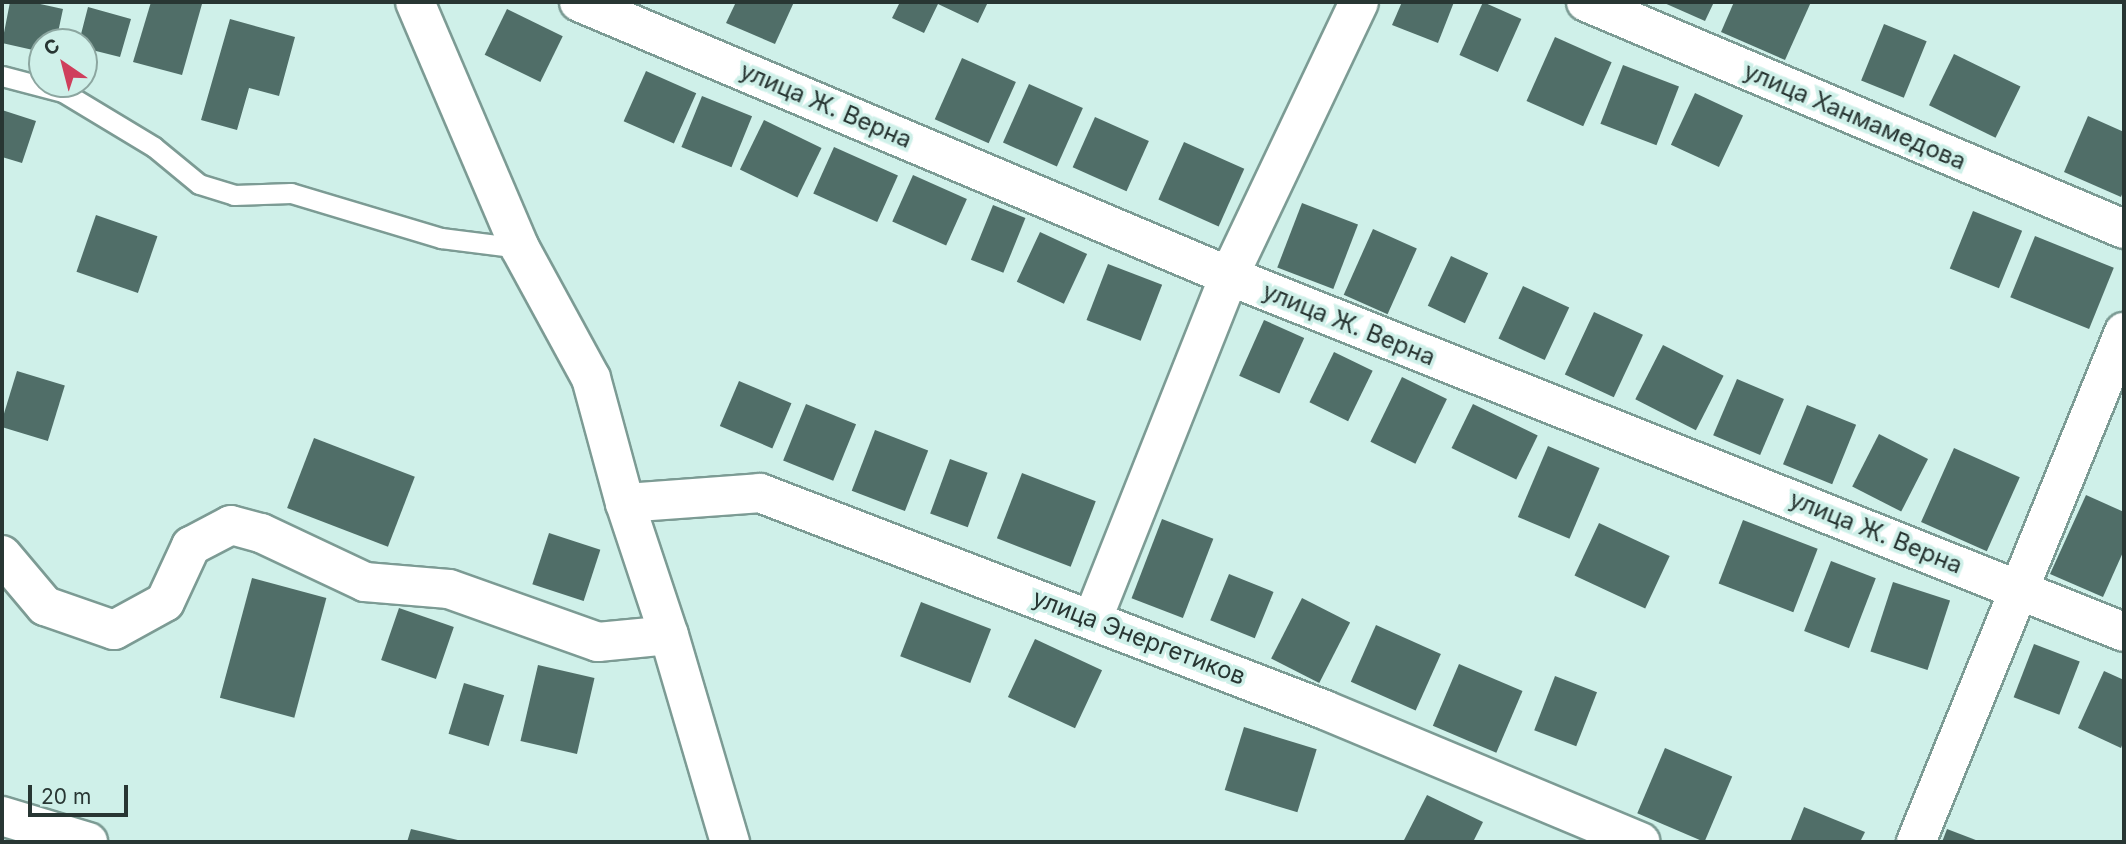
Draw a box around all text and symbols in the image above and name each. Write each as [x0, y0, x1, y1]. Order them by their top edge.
north arrow [28, 28, 98, 98]
text: С [39, 34, 64, 60]
street label: улица Ж. Верна [736, 56, 916, 154]
street label: улица Ханмамедова [1740, 56, 1970, 176]
street label: улица Ж. Верна [1258, 276, 1440, 372]
street label: улица Ж. Верна [1785, 484, 1967, 580]
street label: улица Энергетиков [1029, 583, 1249, 691]
scale bar [32, 770, 131, 814]
text: 20 m [41, 784, 91, 809]

